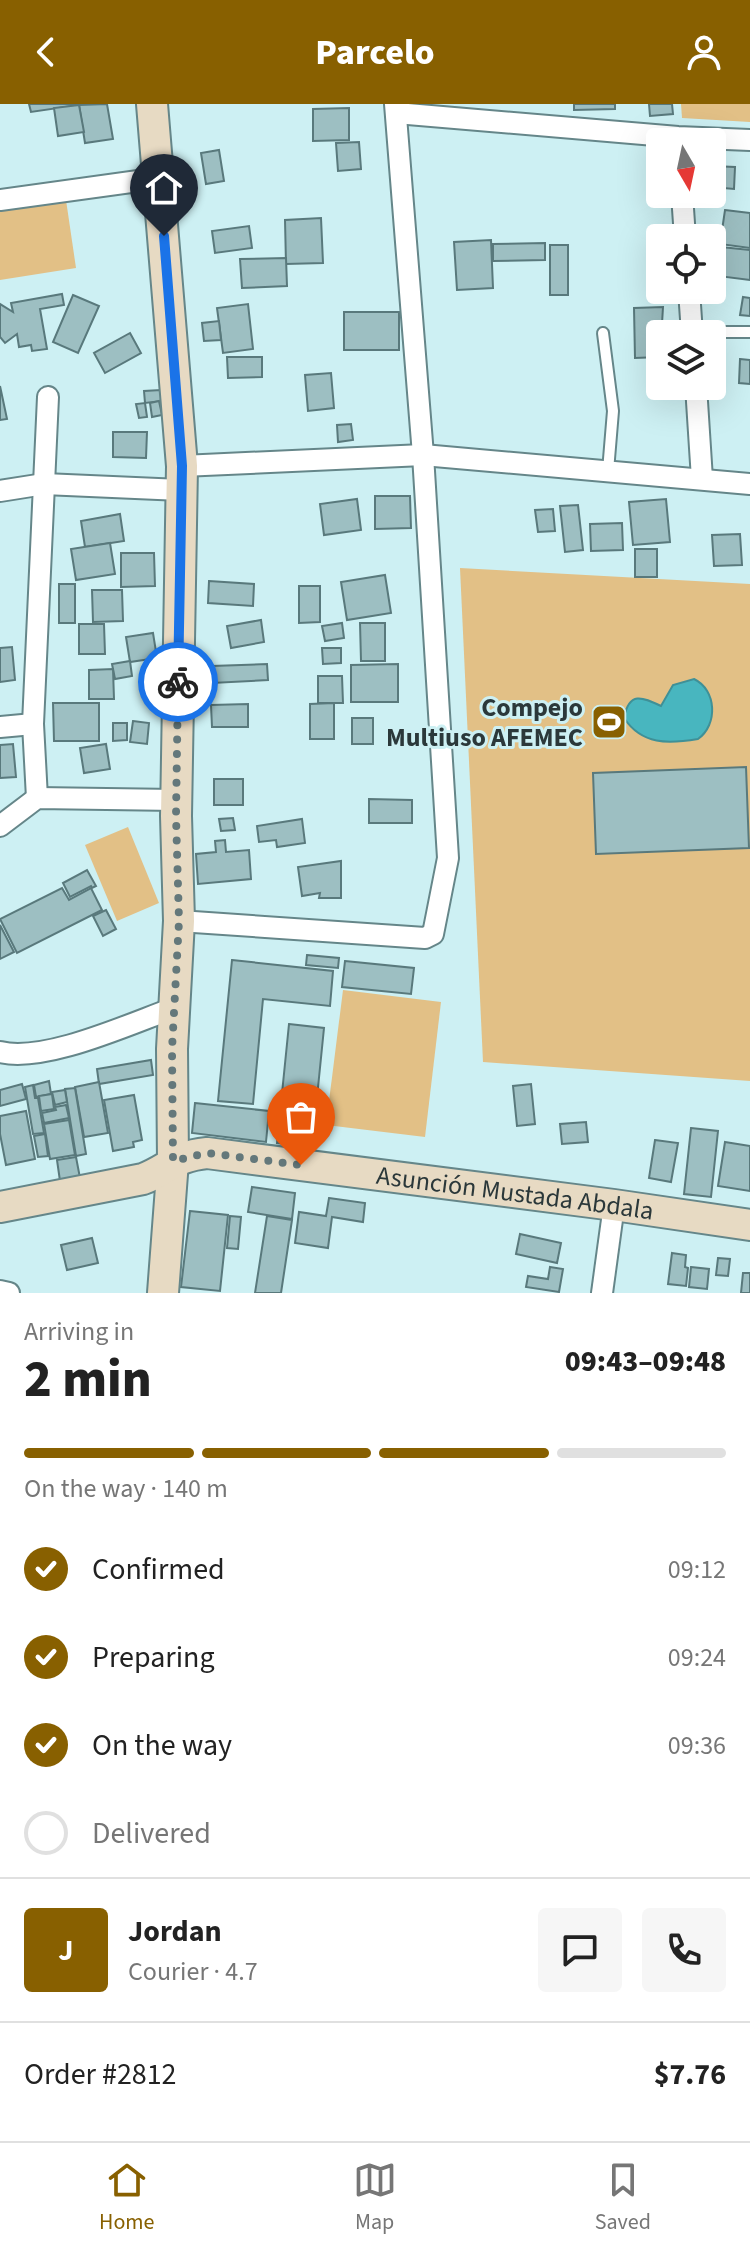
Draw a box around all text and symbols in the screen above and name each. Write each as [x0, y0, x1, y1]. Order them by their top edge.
text: Parcelo [315, 27, 435, 78]
icon: back [24, 30, 68, 74]
icon: person [682, 30, 726, 74]
north arrow [646, 128, 726, 208]
map controls [646, 128, 726, 400]
pin [130, 154, 198, 236]
icon: home [142, 166, 186, 210]
button: locate [646, 224, 726, 304]
button: layers [646, 320, 726, 400]
courier [138, 642, 218, 722]
icon: bike [156, 660, 200, 704]
place label: Compejo Multiuso AFEMEC [386, 689, 583, 756]
sports icon: Compejo Multiuso AFEMEC [590, 703, 628, 741]
pin [267, 1083, 335, 1165]
icon: bag [279, 1095, 323, 1139]
street label: Asunción Mustada Abdala [374, 1157, 656, 1230]
text: Arriving in [24, 1313, 134, 1350]
text: 09:43–09:48 [565, 1340, 726, 1383]
text: 2 min [24, 1343, 152, 1417]
text: On the way · 140 m [24, 1470, 228, 1507]
icon: check [24, 1547, 68, 1591]
text: Confirmed [92, 1548, 225, 1591]
text: 09:12 [668, 1551, 726, 1588]
icon: check [24, 1635, 68, 1679]
text: Preparing [92, 1636, 215, 1679]
text: 09:24 [668, 1639, 726, 1676]
icon: check [24, 1723, 68, 1767]
text: On the way [92, 1724, 232, 1767]
text: 09:36 [668, 1727, 726, 1764]
text: Delivered [92, 1812, 211, 1855]
button: chat [538, 1908, 622, 1992]
button: phone [642, 1908, 726, 1992]
text: Jordan [128, 1910, 222, 1953]
text: J [58, 1929, 74, 1972]
text: Courier · 4.7 [128, 1953, 258, 1990]
text: Order #2812 [24, 2053, 177, 2096]
text: $7.76 [654, 2053, 726, 2096]
tab: Home [99, 2158, 154, 2238]
tab: Map [353, 2158, 397, 2238]
tab: Saved [595, 2158, 651, 2238]

